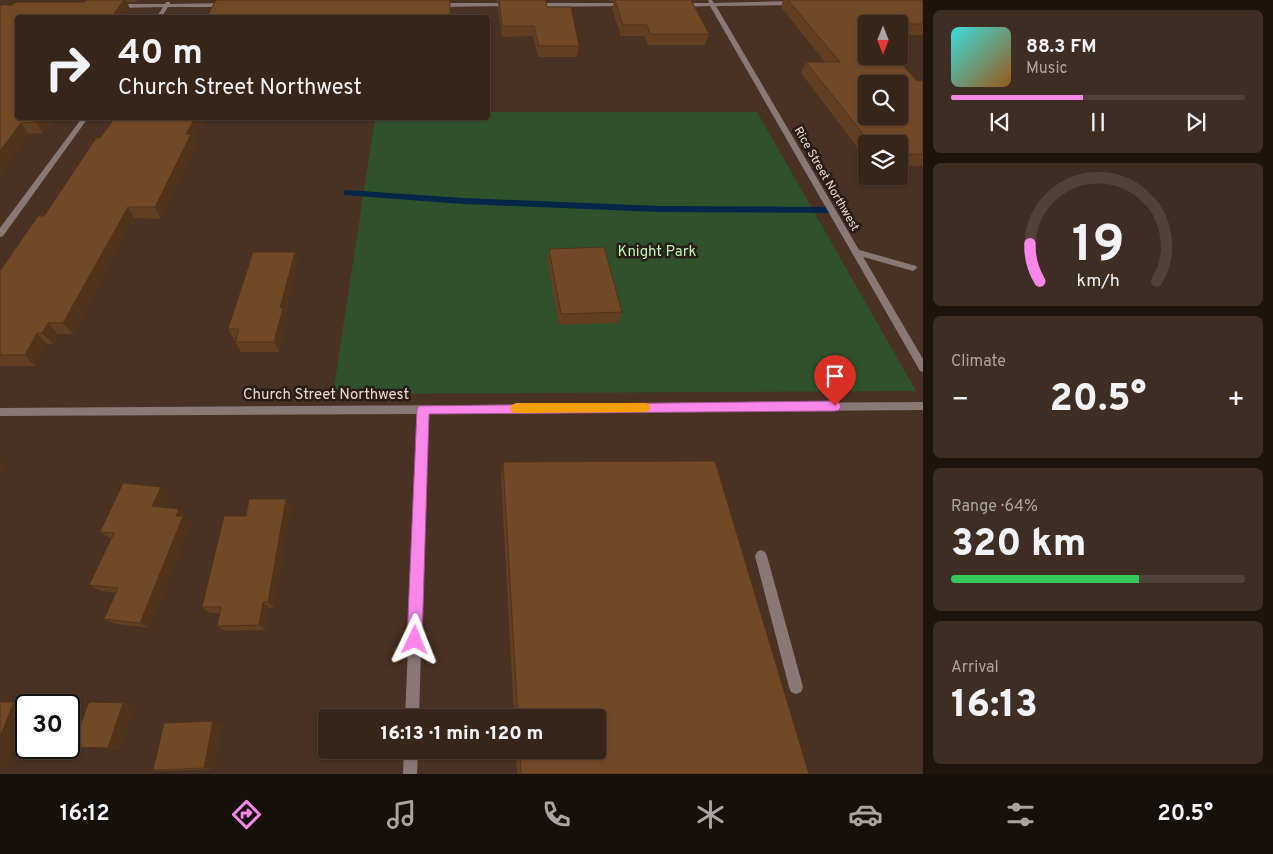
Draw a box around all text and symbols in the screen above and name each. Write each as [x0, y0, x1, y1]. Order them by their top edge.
north arrow [858, 15, 908, 65]
map controls [858, 15, 908, 185]
text: 40 m [118, 32, 203, 76]
icon: right [35, 35, 100, 100]
text: 88.3 FM [1026, 35, 1097, 59]
text: Music [1026, 59, 1067, 79]
text: Church Street Northwest [118, 75, 362, 102]
button: search [858, 75, 908, 125]
icon: previous [986, 108, 1014, 136]
icon: pause [1084, 108, 1112, 136]
icon: next [1182, 108, 1210, 136]
street label: Rice Street Northwest [790, 124, 862, 234]
button: layers [858, 135, 908, 185]
text: 19 [1072, 214, 1124, 280]
park label: Knight Park [618, 243, 697, 262]
text: km/h [1076, 270, 1120, 293]
text: Climate [951, 352, 1006, 372]
pin [814, 355, 856, 406]
icon: arrive [821, 362, 849, 390]
text: 20.5° [1050, 376, 1146, 425]
text: − [951, 383, 969, 419]
text: + [1227, 383, 1245, 419]
street label: Church Street Northwest [243, 386, 409, 405]
text: Range · 64% [951, 497, 1038, 517]
text: 320 km [951, 521, 1086, 570]
position arrow [388, 613, 440, 665]
text: Arrival [951, 658, 999, 678]
text: 16:13 [951, 682, 1038, 731]
speed limit sign: 30 [15, 694, 80, 759]
text: 16:13 · 1 min · 120 m [381, 722, 543, 746]
icon: directions [229, 797, 264, 832]
icon: music [384, 797, 419, 832]
icon: phone [539, 797, 574, 832]
icon: climate [693, 797, 728, 832]
icon: car [848, 797, 883, 832]
icon: filters [1003, 797, 1038, 832]
text: 16:12 [60, 801, 110, 828]
text: 20.5° [1157, 801, 1213, 828]

